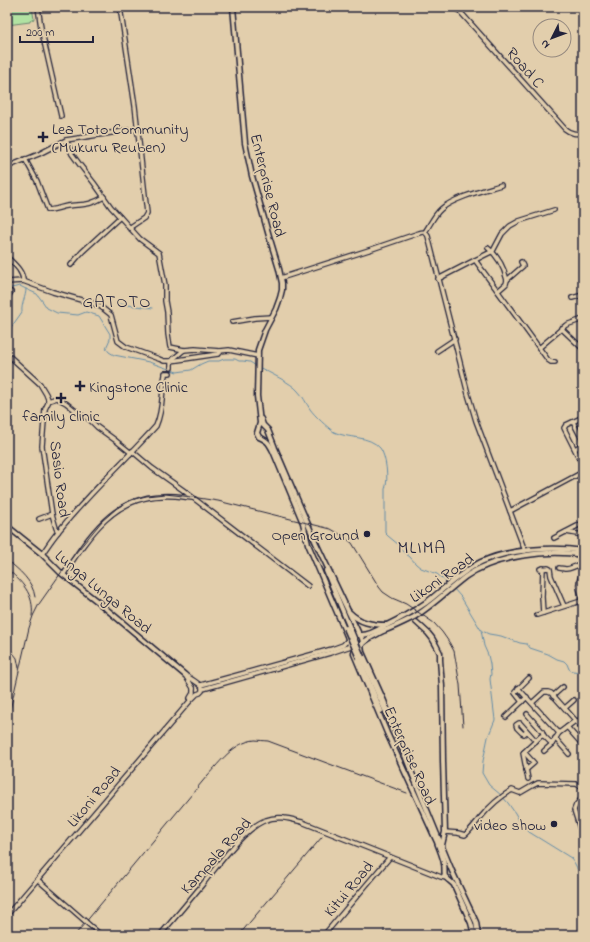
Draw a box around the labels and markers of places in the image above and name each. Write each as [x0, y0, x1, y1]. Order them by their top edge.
place label: Lea Toto Community (Mukuru Reuben) [52, 118, 188, 160]
marker: Lea Toto Community (Mukuru Reuben) [37, 131, 49, 143]
place label: Kingstone Clinic [89, 376, 189, 400]
marker: Kingstone Clinic [74, 380, 86, 392]
marker: family clinic [55, 392, 67, 404]
place label: family clinic [22, 405, 101, 429]
place label: Open Ground [271, 524, 359, 548]
marker: Open Ground [362, 529, 372, 539]
place label: video show [474, 814, 546, 838]
marker: video show [549, 819, 559, 829]

